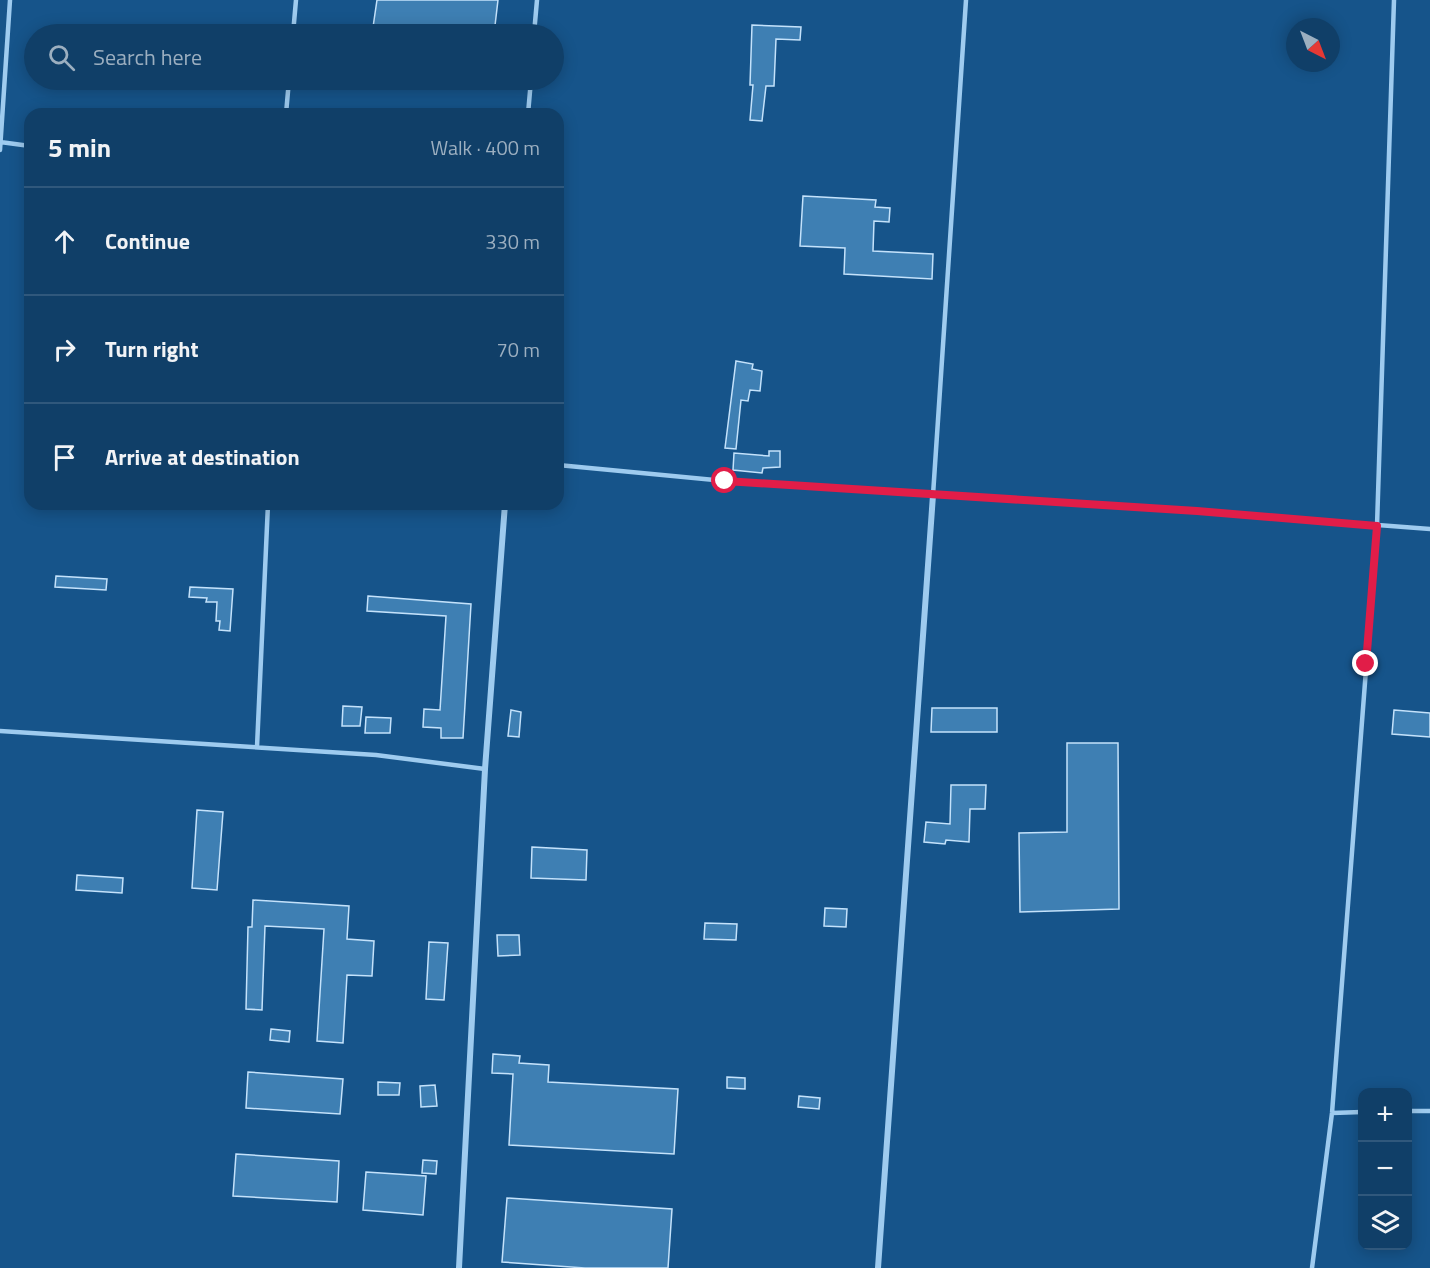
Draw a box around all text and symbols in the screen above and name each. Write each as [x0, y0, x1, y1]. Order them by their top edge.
north arrow [1286, 18, 1340, 72]
search box [24, 24, 564, 90]
text: Search here [93, 40, 202, 74]
icon: search [45, 41, 78, 74]
text: 5 min [48, 128, 111, 167]
text: Walk · 400 m [431, 132, 540, 163]
text: Continue [105, 224, 190, 258]
icon: ahead [48, 225, 81, 258]
text: 330 m [485, 226, 540, 257]
text: Turn right [105, 332, 199, 366]
icon: right [48, 333, 81, 366]
text: 70 m [496, 334, 540, 365]
text: Arrive at destination [105, 440, 300, 474]
icon: arrive [48, 441, 81, 474]
route start [711, 467, 737, 493]
route end [1352, 650, 1378, 676]
map controls [1358, 1088, 1412, 1250]
button: + [1358, 1088, 1412, 1142]
button: − [1358, 1142, 1412, 1196]
button: layers [1358, 1196, 1412, 1250]

